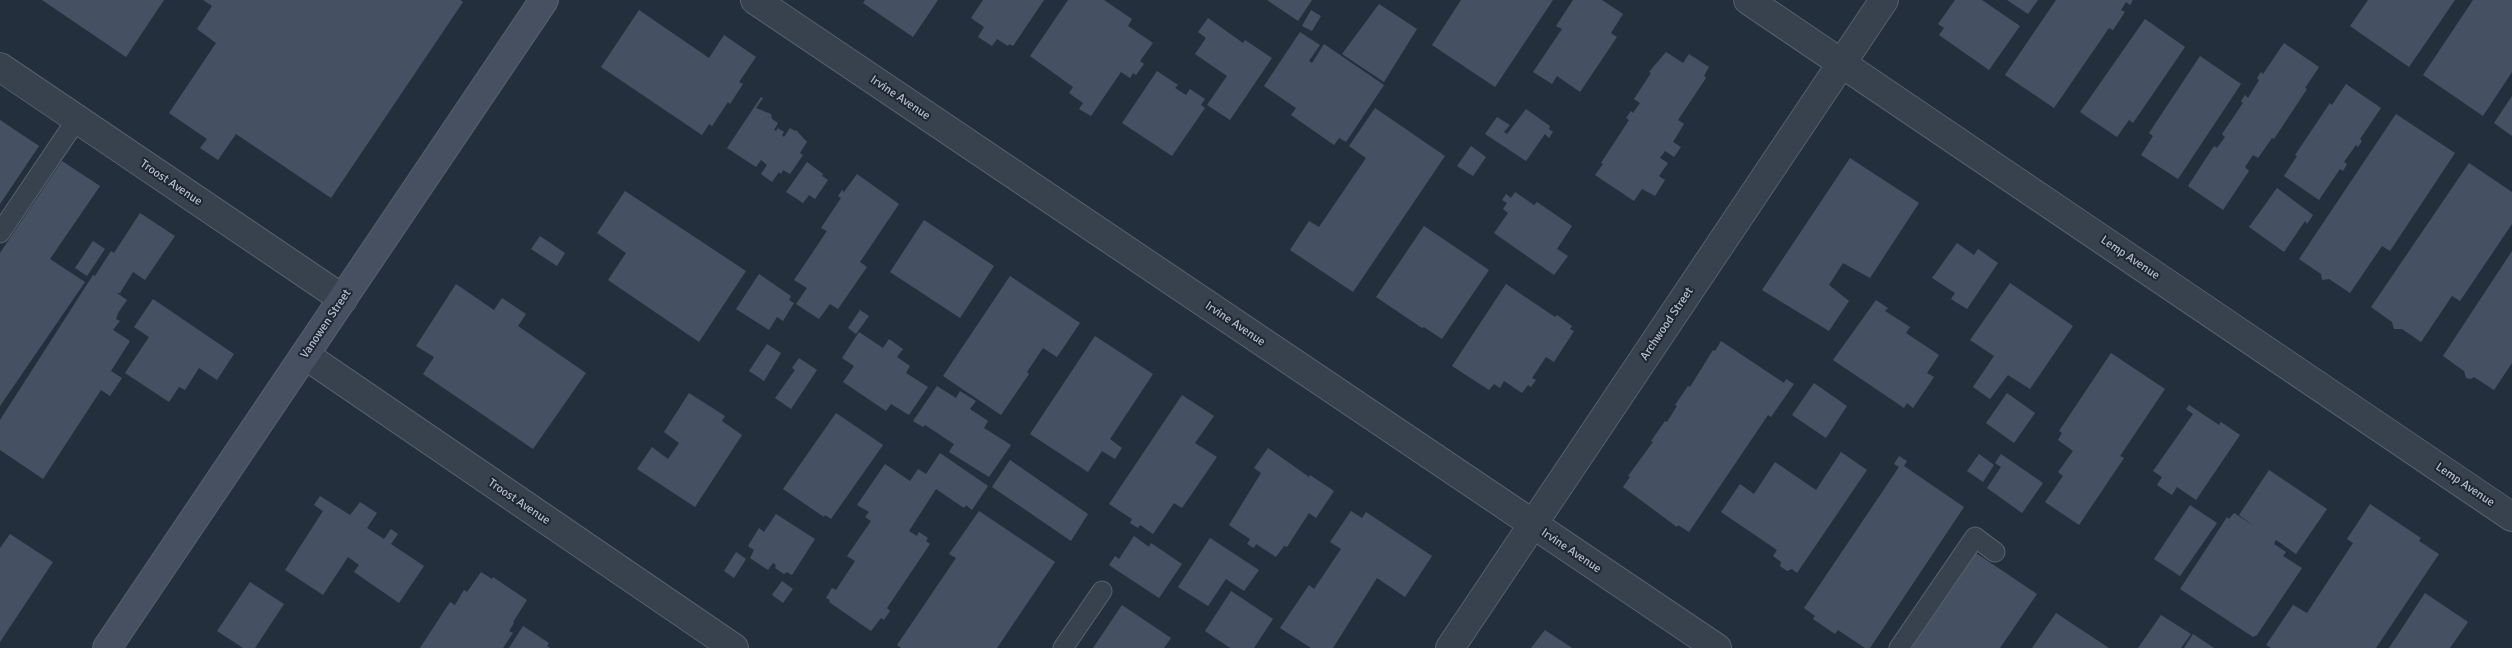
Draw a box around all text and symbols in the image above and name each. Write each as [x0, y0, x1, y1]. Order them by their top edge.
street label: Irvine Avenue [867, 73, 933, 123]
street label: Troost Avenue [137, 157, 205, 209]
street label: Lemp Avenue [2098, 233, 2162, 283]
street label: Archwood Street [1637, 285, 1697, 363]
street label: Vanowen Street [298, 287, 354, 361]
street label: Irvine Avenue [1202, 299, 1268, 349]
street label: Lemp Avenue [2433, 460, 2497, 510]
street label: Troost Avenue [485, 476, 553, 528]
street label: Irvine Avenue [1538, 526, 1604, 576]

